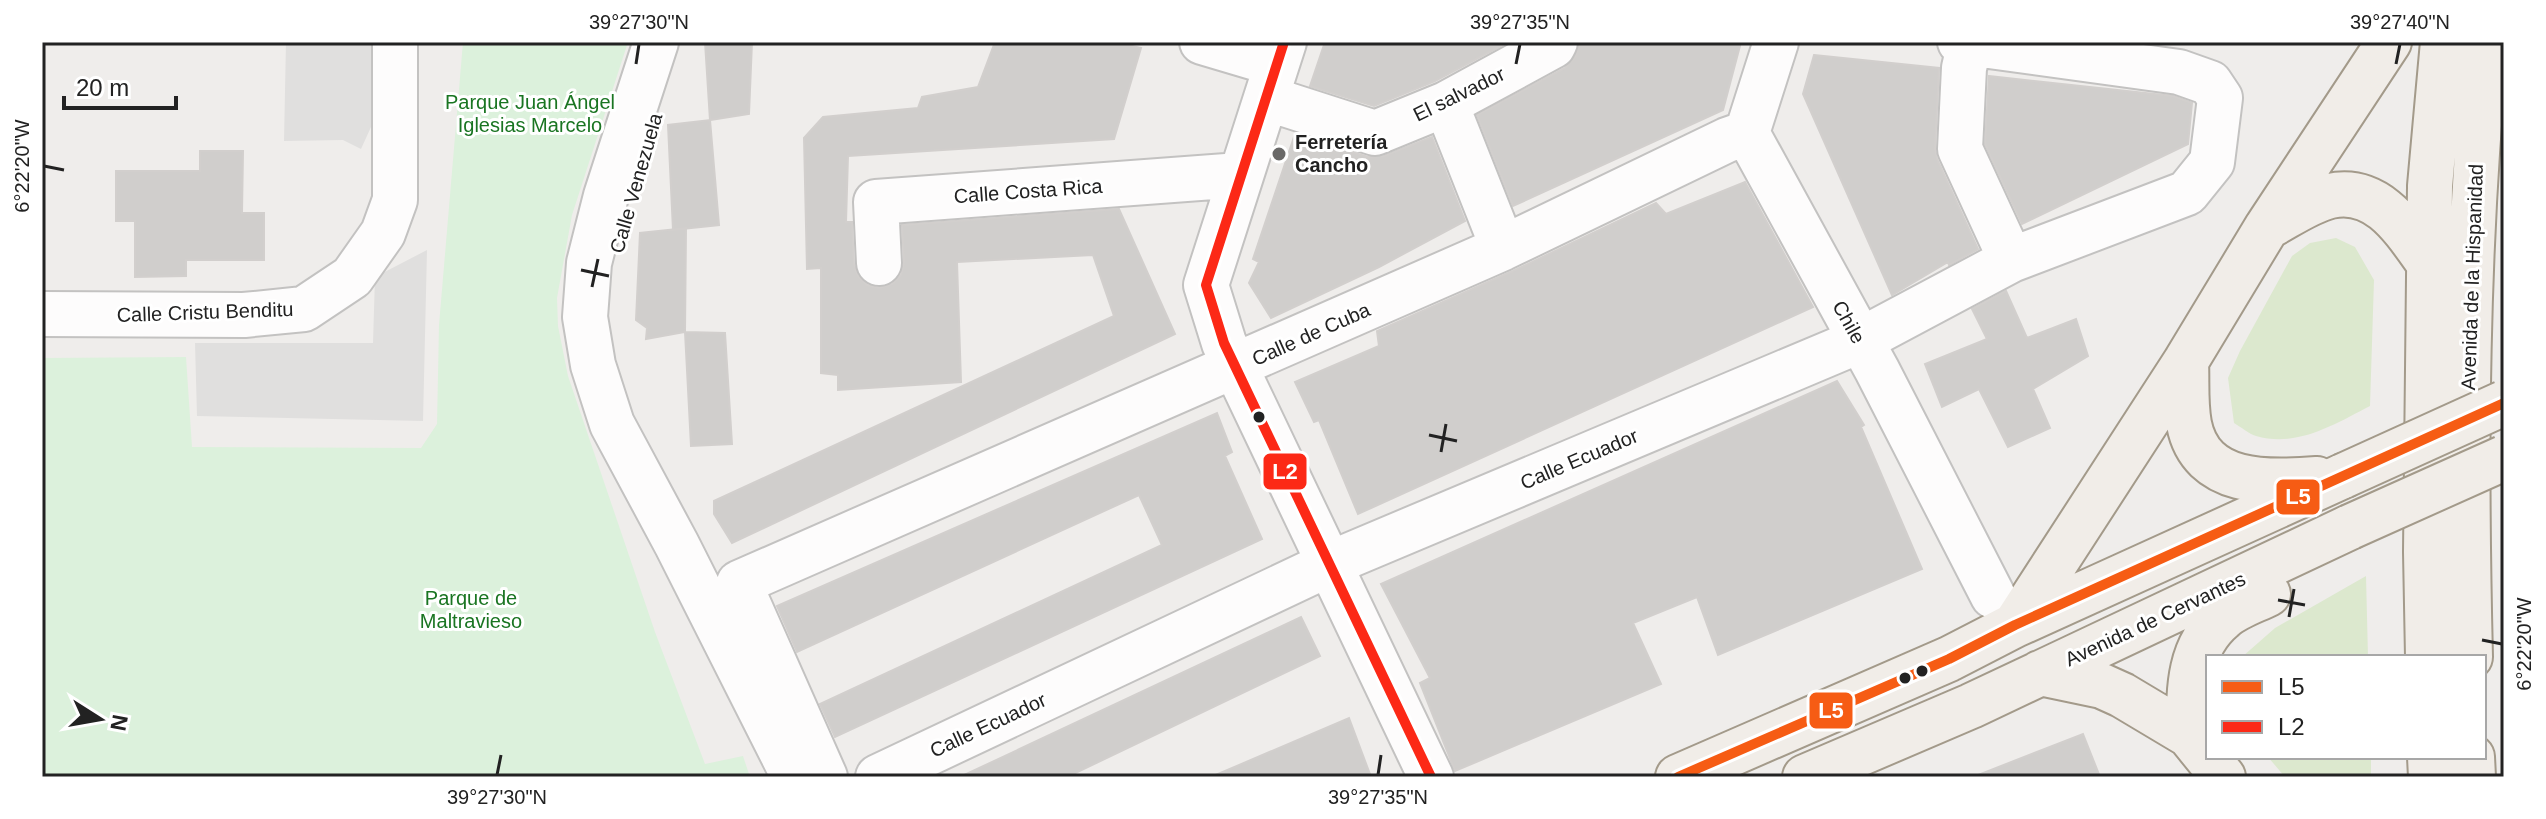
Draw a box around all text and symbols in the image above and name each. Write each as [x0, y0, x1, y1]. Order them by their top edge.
text: 39°27'30"N [589, 11, 689, 33]
text: 39°27'35"N [1470, 11, 1570, 33]
text: 39°27'40"N [2350, 11, 2450, 33]
scale bar [64, 60, 176, 110]
street label: El salvador [1410, 62, 1509, 126]
text: 20 m [76, 74, 129, 101]
park label: Parque Juan Ángel Iglesias Marcelo [445, 91, 615, 136]
street label: Calle Venezuela [606, 110, 667, 256]
text: 6°22'20"W [11, 119, 33, 213]
place label: Ferretería Cancho [1295, 131, 1388, 176]
marker: Ferretería Cancho [1270, 145, 1288, 163]
street label: Avenida de la Hispanidad [2457, 163, 2487, 391]
street label: Calle Costa Rica [953, 175, 1104, 207]
street label: Chile [1828, 297, 1870, 347]
street label: Calle Cristu Benditu [116, 298, 294, 326]
street label: Calle de Cuba [1249, 298, 1374, 370]
unlabelled marker [1251, 409, 1267, 425]
street label: Calle Ecuador [1517, 424, 1641, 494]
line badge: L2 [1262, 452, 1308, 491]
text: L2 [1272, 459, 1298, 484]
line badge: L5 [2275, 478, 2321, 516]
text: L5 [2285, 484, 2311, 509]
street label: Avenida de Cervantes [2061, 568, 2249, 670]
park label: Parque de Maltravieso [420, 587, 522, 632]
text: 6°22'20"W [2513, 597, 2535, 691]
legend [2206, 655, 2486, 759]
unlabelled marker [1914, 663, 1930, 679]
unlabelled marker [1897, 670, 1913, 686]
text: L5 [2278, 673, 2305, 700]
north arrow [60, 679, 140, 759]
street label: Calle Ecuador [926, 688, 1050, 762]
line badge: L5 [1808, 691, 1854, 730]
text: L5 [1818, 698, 1844, 723]
text: N [105, 713, 133, 733]
text: L2 [2278, 713, 2305, 740]
text: 39°27'30"N [447, 786, 547, 808]
text: 39°27'35"N [1328, 786, 1428, 808]

